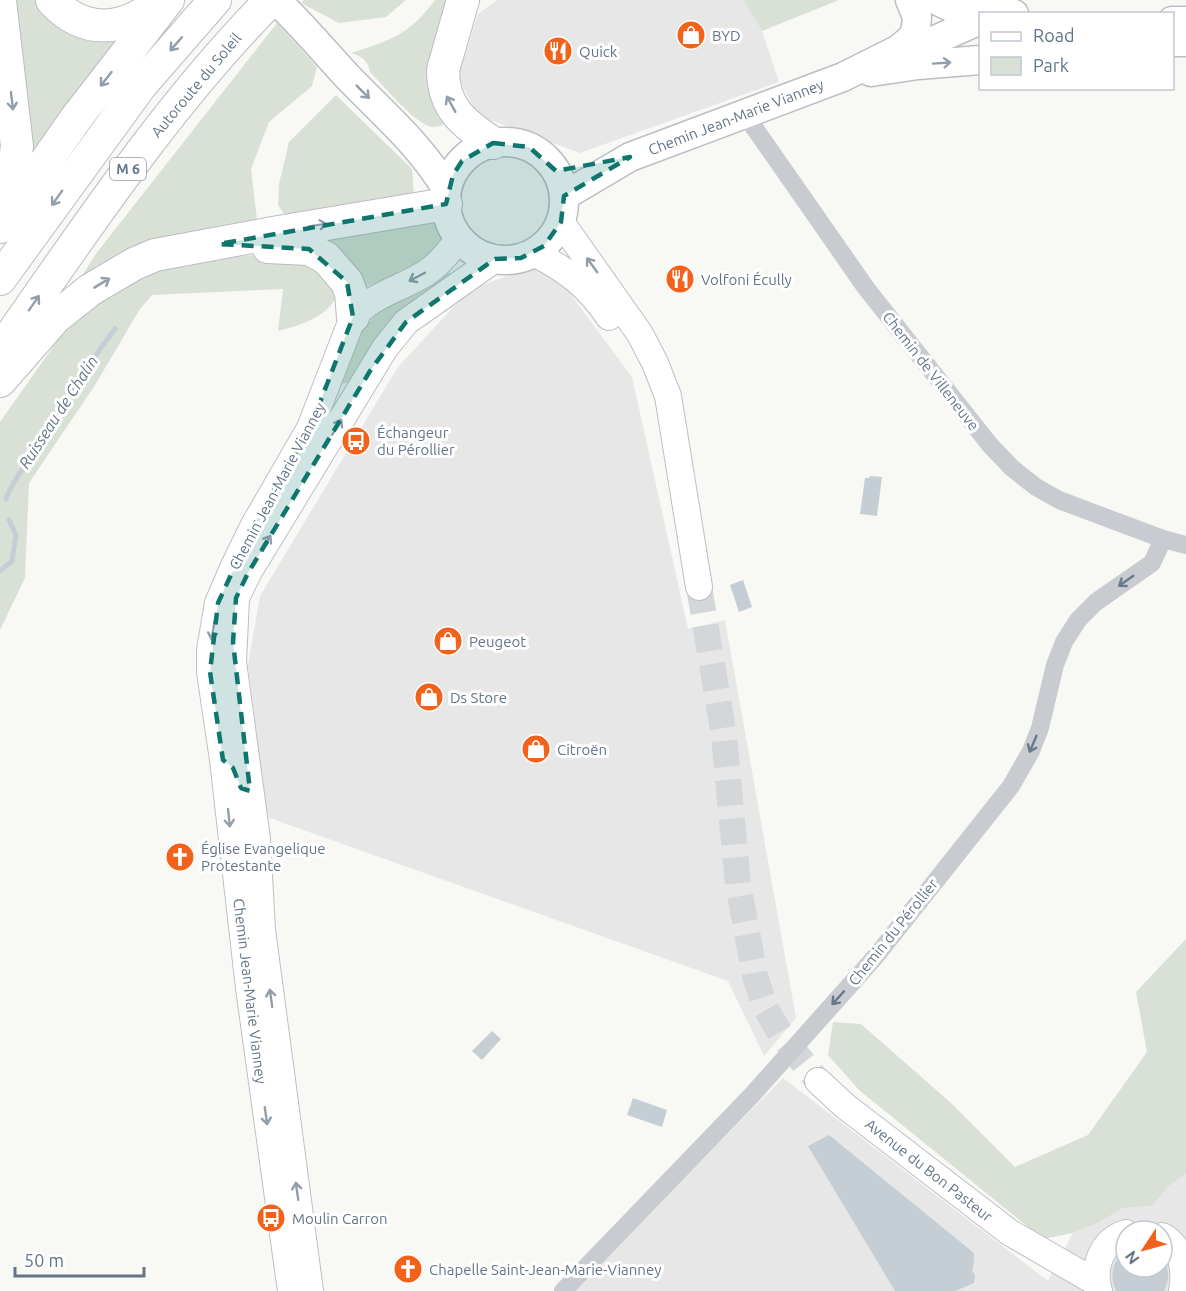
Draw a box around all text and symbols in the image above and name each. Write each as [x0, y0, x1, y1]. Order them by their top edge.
legend [979, 12, 1174, 90]
shop icon: BYD [675, 19, 707, 51]
text: Road [1033, 25, 1075, 45]
place label: BYD [712, 27, 741, 44]
street label: Autoroute du Soleil [147, 29, 245, 141]
restaurant icon: Quick [542, 35, 574, 67]
one-way arrow [169, 36, 183, 51]
place label: Quick [579, 43, 618, 60]
text: Park [1033, 55, 1069, 75]
one-way arrow [932, 57, 952, 68]
one-way arrow [100, 71, 113, 87]
street label: Chemin Jean-Marie Vianney [646, 76, 826, 158]
one-way arrow [355, 84, 370, 99]
one-way arrow [7, 91, 18, 111]
one-way arrow [445, 96, 457, 113]
road number: M 6 [110, 158, 146, 180]
one-way arrow [51, 190, 63, 206]
one-way arrow [308, 220, 328, 231]
one-way arrow [585, 258, 598, 274]
restaurant icon: Volfoni Écully [664, 263, 696, 295]
place label: Volfoni Écully [701, 271, 792, 288]
one-way arrow [408, 272, 426, 284]
one-way arrow [93, 277, 110, 289]
one-way arrow [28, 295, 40, 311]
street label: Chemin de Villeneuve [879, 308, 983, 434]
water label: Ruisseau de Chalin [15, 352, 101, 472]
street label: Chemin Jean-Marie Vianney [226, 400, 328, 572]
one-way arrow [332, 419, 344, 436]
place label: Échangeur du Pérollier [377, 424, 455, 458]
bus stop icon: Échangeur du Pérollier [340, 425, 372, 457]
one-way arrow [261, 535, 273, 552]
one-way arrow [1118, 575, 1134, 588]
one-way arrow [207, 621, 218, 641]
shop icon: Peugeot [432, 625, 464, 657]
place label: Peugeot [469, 633, 526, 650]
shop icon: Ds Store [413, 681, 445, 713]
place label: Ds Store [450, 689, 507, 706]
shop icon: Citroën [520, 733, 552, 765]
one-way arrow [1027, 735, 1038, 753]
place label: Citroën [557, 741, 607, 758]
one-way arrow [224, 808, 235, 828]
place label: Église Evangelique Protestante [201, 840, 326, 874]
church icon: Église Evangelique Protestante [164, 841, 196, 873]
street label: Chemin du Pérollier [845, 875, 941, 989]
street label: Chemin Jean-Marie Vianney [230, 897, 270, 1085]
one-way arrow [265, 989, 276, 1009]
one-way arrow [831, 990, 845, 1005]
one-way arrow [260, 1106, 271, 1126]
street label: Avenue du Bon Pasteur [862, 1115, 996, 1225]
one-way arrow [291, 1182, 302, 1202]
bus stop icon: Moulin Carron [255, 1202, 287, 1234]
place label: Moulin Carron [292, 1210, 388, 1227]
north arrow [1114, 1219, 1174, 1279]
scale bar [15, 1240, 144, 1278]
text: N [1121, 1248, 1143, 1268]
text: 50 m [24, 1250, 64, 1270]
church icon: Chapelle Saint-Jean-Marie-Vianney [392, 1253, 424, 1285]
place label: Chapelle Saint-Jean-Marie-Vianney [429, 1261, 661, 1278]

